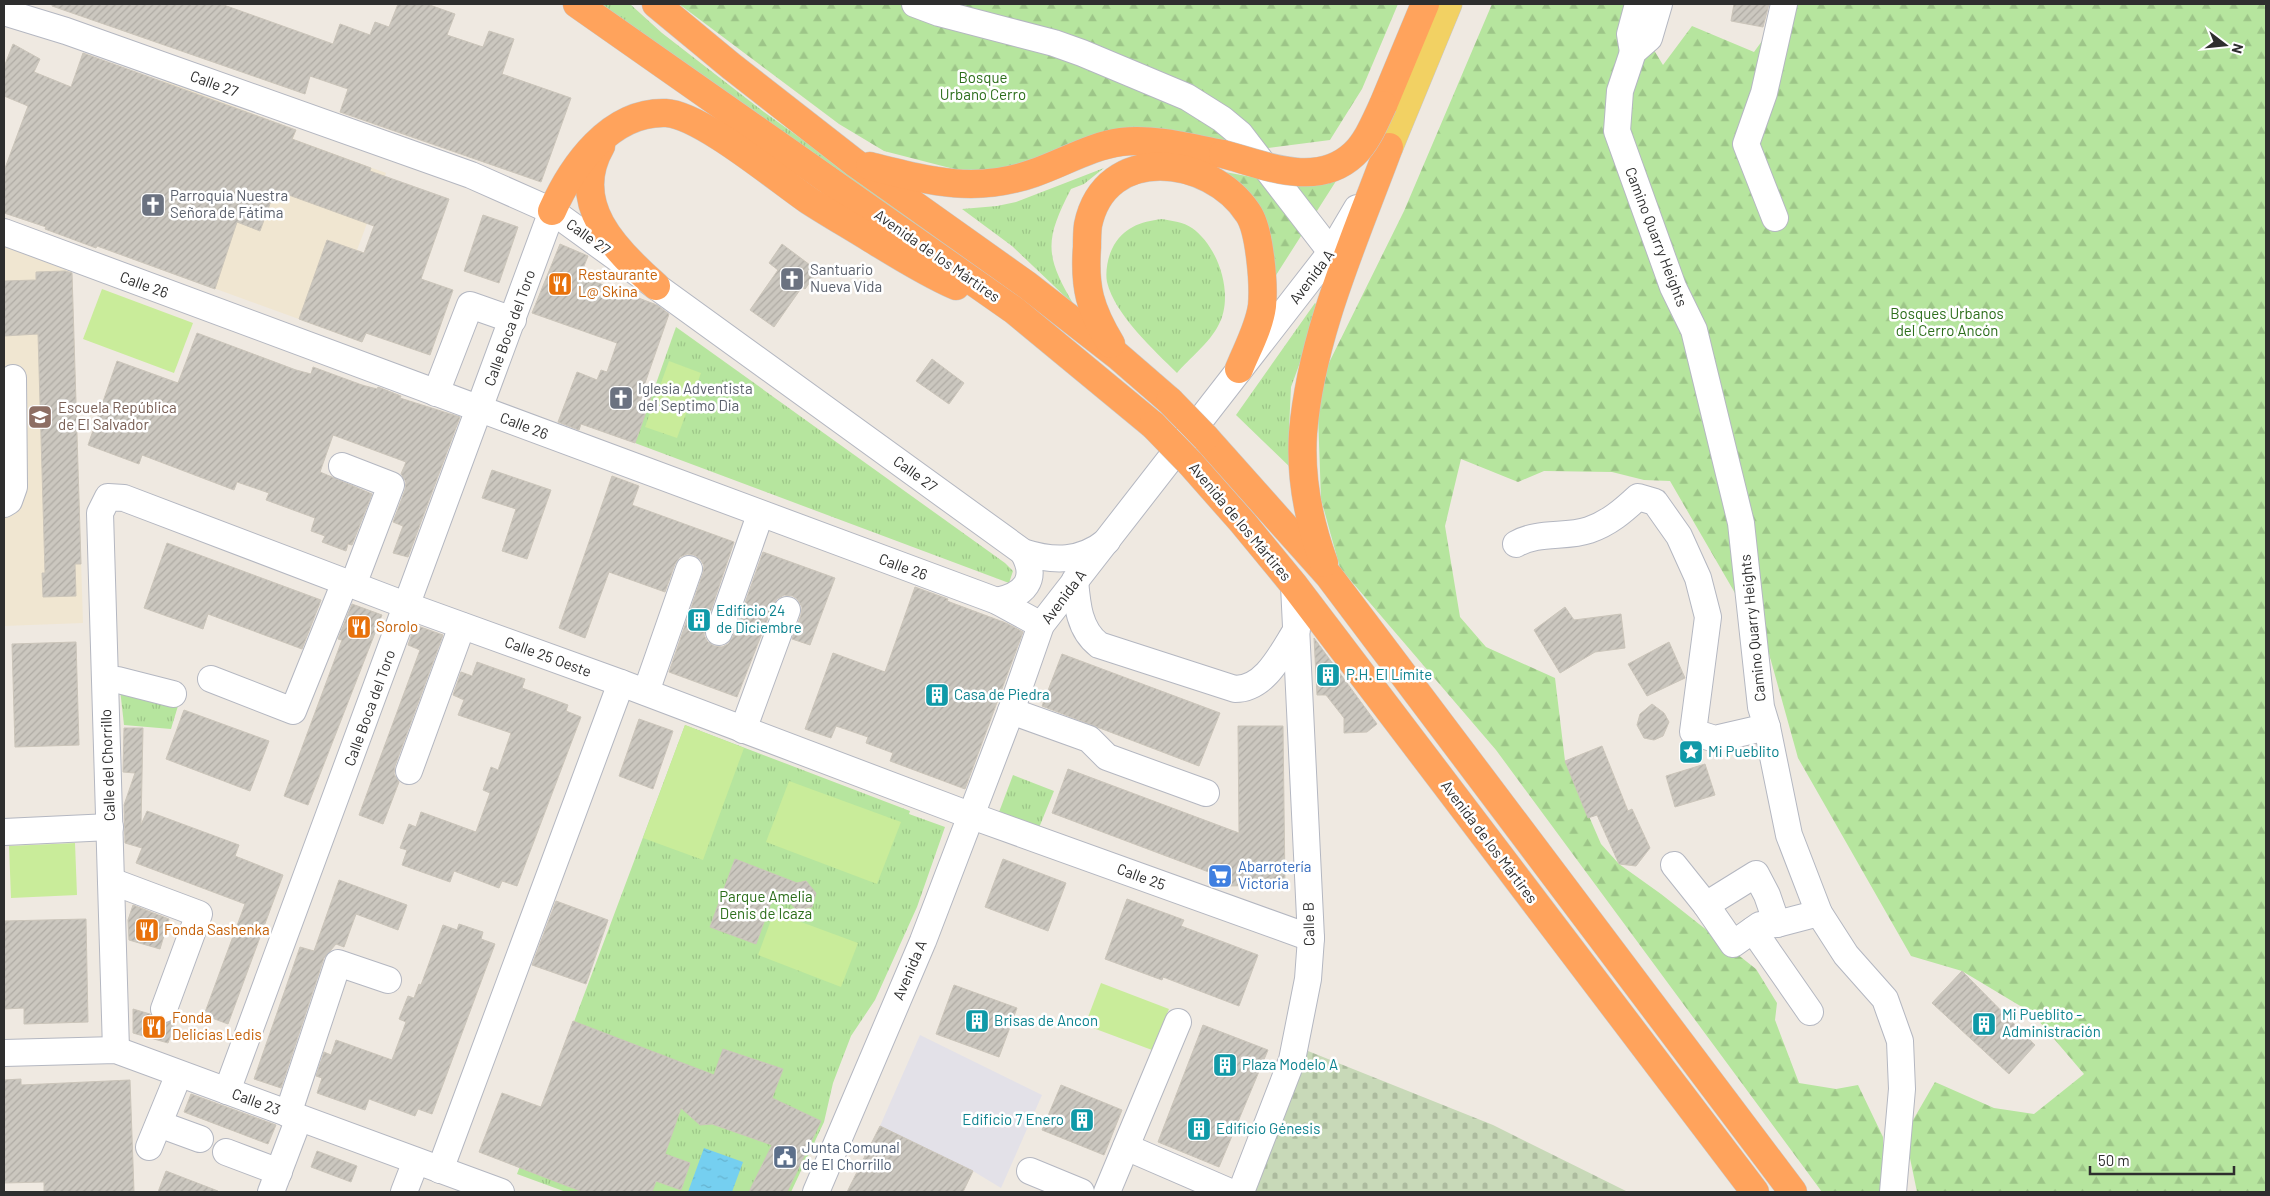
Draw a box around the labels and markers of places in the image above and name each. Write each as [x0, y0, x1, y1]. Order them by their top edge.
place label: Parroquia Nuestra Señora de Fátima [170, 186, 288, 221]
church icon: Parroquia Nuestra Señora de Fátima [140, 192, 166, 218]
place label: Santuario Nueva Vida [810, 260, 882, 295]
place label: Restaurante L@ Skina [578, 265, 658, 300]
church icon: Santuario Nueva Vida [779, 266, 805, 292]
restaurant icon: Restaurante L@ Skina [547, 271, 573, 297]
place label: Iglesia Adventista del Septimo Dia [638, 379, 753, 414]
church icon: Iglesia Adventista del Septimo Dia [608, 385, 634, 411]
place label: Escuela República de El Salvador [58, 398, 177, 433]
school or university icon: Escuela República de El Salvador [27, 404, 53, 430]
place label: Edificio 24 de Diciembre [716, 601, 802, 636]
building icon: Edificio 24 de Diciembre [686, 607, 712, 633]
restaurant icon: Sorolo [346, 614, 372, 640]
place label: Sorolo [376, 617, 418, 635]
building icon: P.H. El Límite [1315, 662, 1341, 688]
place label: P.H. El Límite [1346, 665, 1432, 683]
building icon: Casa de Piedra [924, 682, 950, 708]
place label: Casa de Piedra [954, 685, 1050, 703]
place icon: Mi Pueblito [1678, 739, 1704, 765]
place label: Mi Pueblito [1708, 742, 1779, 760]
place label: Abarrotería Victoria [1238, 857, 1311, 892]
supermarket icon: Abarrotería Victoria [1207, 863, 1233, 889]
restaurant icon: Fonda Sashenka [134, 917, 160, 943]
place label: Fonda Sashenka [164, 920, 270, 938]
place label: Mi Pueblito - Administración [2002, 1005, 2101, 1040]
place label: Fonda Delicias Ledis [172, 1008, 262, 1043]
building icon: Brisas de Ancon [964, 1008, 990, 1034]
place label: Brisas de Ancon [994, 1011, 1098, 1029]
building icon: Mi Pueblito - Administración [1971, 1011, 1997, 1037]
restaurant icon: Fonda Delicias Ledis [141, 1014, 167, 1040]
building icon: Plaza Modelo A [1212, 1052, 1238, 1078]
place label: Plaza Modelo A [1242, 1055, 1338, 1073]
building icon: Edificio 7 Enero [1069, 1107, 1095, 1133]
place label: Edificio 7 Enero [962, 1110, 1064, 1128]
building icon: Edificio Génesis [1186, 1116, 1212, 1142]
place label: Edificio Génesis [1216, 1119, 1320, 1137]
place label: Junta Comunal de El Chorrillo [802, 1138, 900, 1173]
public building icon: Junta Comunal de El Chorrillo [772, 1144, 798, 1170]

